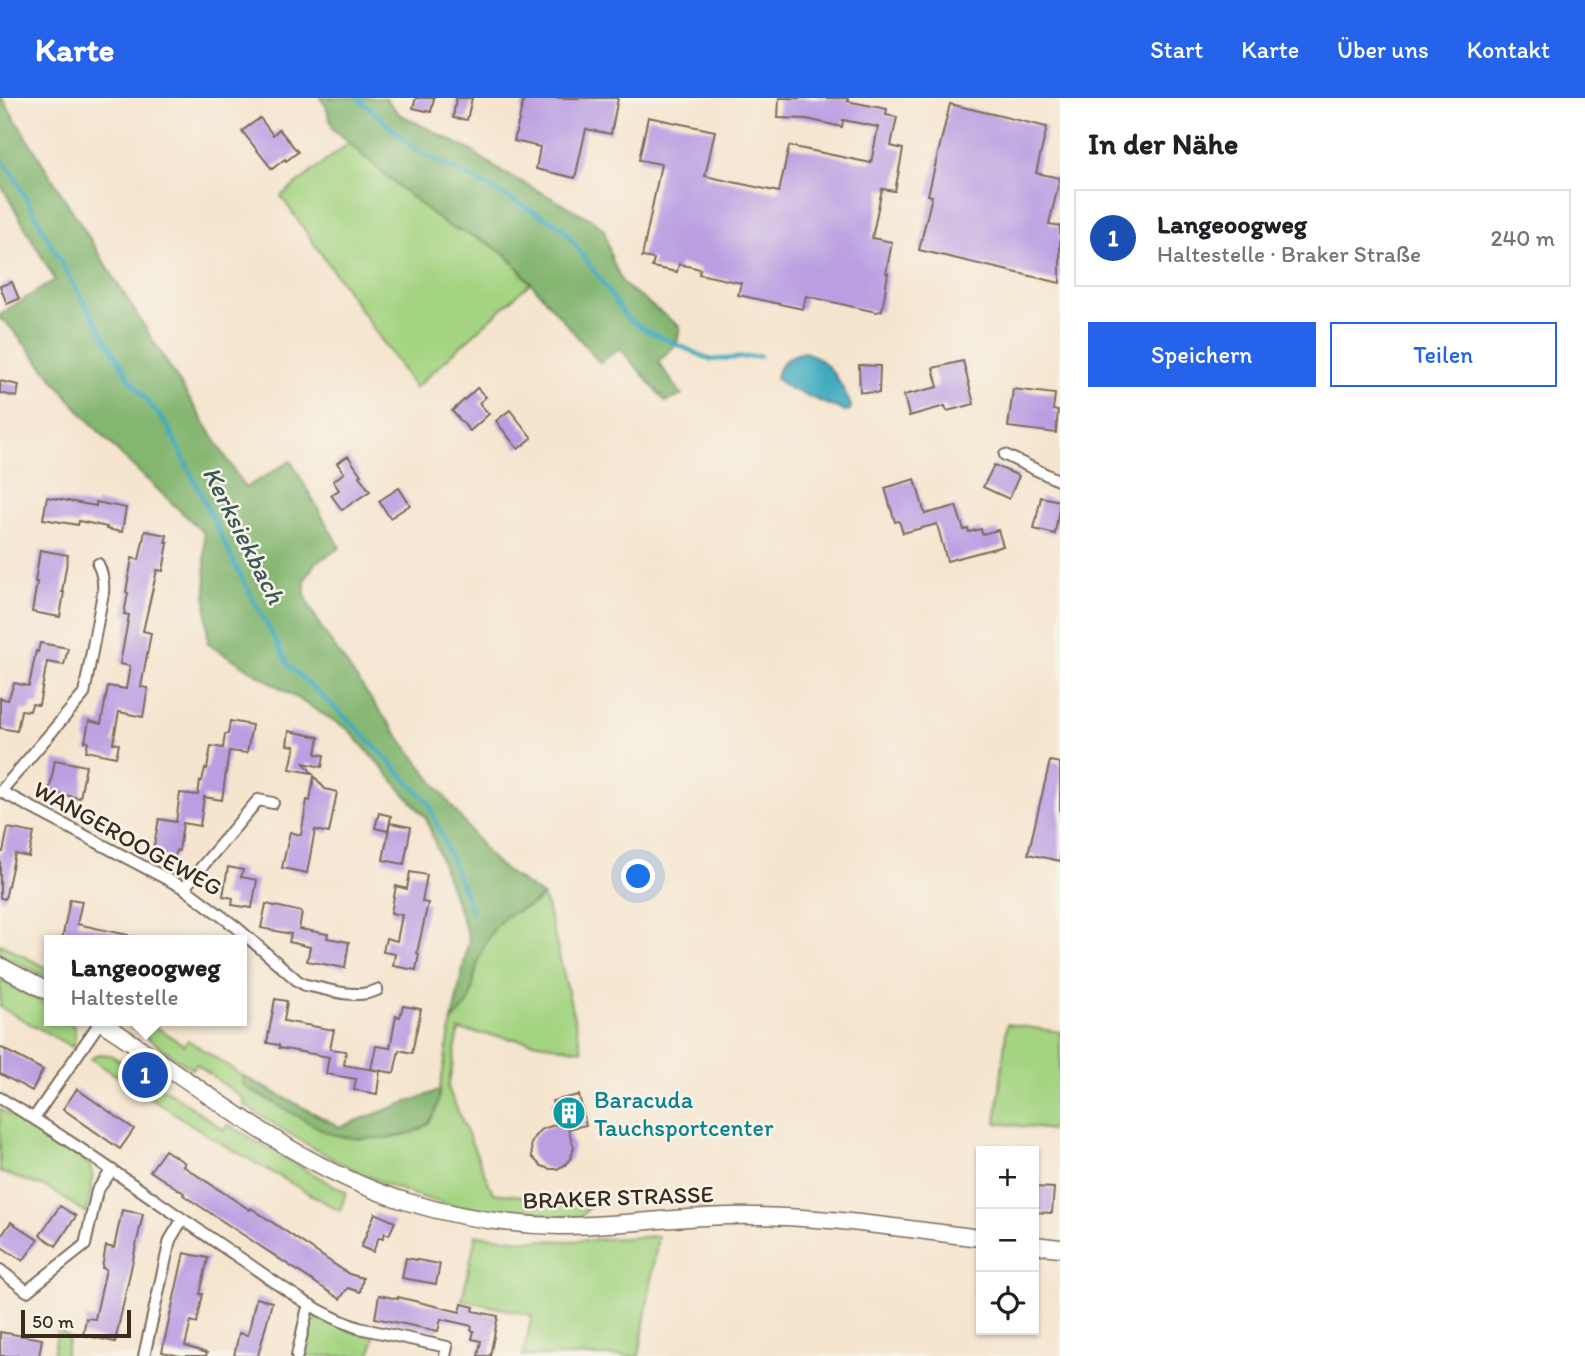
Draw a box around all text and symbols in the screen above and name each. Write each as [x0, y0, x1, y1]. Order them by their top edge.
text: Karte [35, 30, 114, 69]
text: Start [1150, 35, 1203, 64]
text: Karte [1241, 35, 1299, 64]
text: Über uns [1337, 35, 1429, 64]
text: Kontakt [1467, 35, 1550, 64]
text: In der Nähe [1088, 125, 1238, 162]
text: Langeoogweg [1157, 208, 1307, 240]
text: 1 [1108, 224, 1118, 252]
text: 240 m [1490, 224, 1555, 252]
text: Haltestelle · Braker Straße [1157, 240, 1421, 268]
button: Speichern [1088, 322, 1316, 387]
button: Teilen [1330, 322, 1557, 387]
water label: Kerksiekbach [196, 461, 293, 610]
street label: WANGEROOGEWEG [29, 774, 227, 902]
your location [621, 859, 655, 893]
popup [44, 935, 247, 1026]
text: Langeoogweg [70, 951, 221, 983]
text: Haltestelle [70, 983, 178, 1011]
pin: 1 [122, 1049, 168, 1101]
place label: Baracuda Tauchsportcenter [594, 1085, 774, 1142]
building icon: Baracuda Tauchsportcenter [550, 1094, 588, 1132]
map controls [976, 1146, 1039, 1335]
button: + [976, 1146, 1039, 1209]
street label: BRAKER STRASSE [522, 1179, 714, 1215]
button: − [976, 1209, 1039, 1272]
button: locate [976, 1272, 1039, 1335]
scale bar [21, 1307, 131, 1339]
text: 50 m [32, 1310, 74, 1333]

